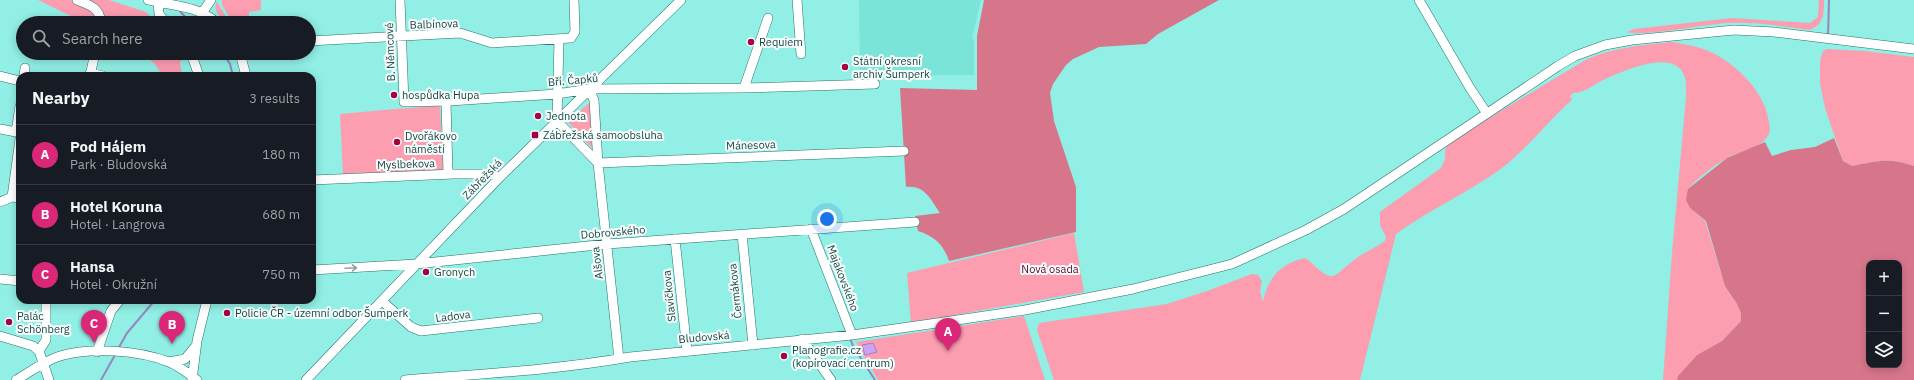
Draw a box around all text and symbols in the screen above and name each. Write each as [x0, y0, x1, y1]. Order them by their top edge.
search box [16, 16, 316, 60]
street label: Balbínova [409, 16, 459, 32]
street label: B. Němcové [382, 22, 398, 82]
icon: search [30, 27, 52, 49]
text: Search here [62, 29, 142, 48]
place label: Requiem [759, 35, 803, 49]
marker: Requiem [746, 37, 756, 47]
place label: Státní okresní archiv Šumperk [853, 54, 930, 81]
marker: Státní okresní archiv Šumperk [840, 62, 850, 72]
street label: Bří. Čapků [547, 71, 599, 89]
text: Nearby [32, 87, 90, 109]
place label: hospůdka Hupa [402, 88, 479, 102]
text: 3 results [249, 90, 300, 107]
marker: hospůdka Hupa [389, 90, 399, 100]
place label: Jednota [546, 109, 586, 123]
marker: Jednota [533, 111, 543, 121]
place label: Zábřežská samoobsluha [543, 128, 663, 142]
place label: Dvořákovo náměstí [405, 129, 457, 156]
marker: Zábřežská samoobsluha [530, 130, 540, 140]
text: Pod Hájem [70, 137, 146, 156]
marker: Dvořákovo náměstí [392, 137, 402, 147]
street label: Mánesova [726, 137, 776, 153]
text: A [41, 146, 49, 163]
text: 180 m [262, 146, 300, 163]
text: Park · Bludovská [70, 156, 167, 173]
street label: Myslbekova [377, 156, 435, 172]
street label: Zábřežská [459, 156, 505, 202]
text: Hotel Koruna [70, 197, 162, 216]
text: B [41, 206, 49, 223]
text: 680 m [262, 206, 300, 223]
your location [817, 209, 837, 229]
text: Hotel · Langrova [70, 216, 165, 233]
street label: Dobrovského [580, 222, 646, 242]
street label: Majakovského [824, 243, 862, 313]
street label: Alšova [588, 246, 606, 280]
text: Hansa [70, 257, 114, 276]
map controls [1866, 260, 1902, 368]
button: + [1866, 260, 1902, 296]
park label: Nová osada [1021, 262, 1079, 276]
street label: Čermákova [725, 263, 745, 319]
one-way arrow [344, 264, 357, 271]
place label: Gronych [434, 265, 475, 279]
text: C [41, 266, 49, 283]
text: 750 m [262, 266, 300, 283]
marker: Gronych [421, 267, 431, 277]
street label: Slavíčkova [659, 269, 679, 322]
text: Hotel · Okružní [70, 276, 157, 293]
button: − [1866, 296, 1902, 332]
place label: Policie ČR - územní odbor Šumperk [235, 306, 409, 320]
street label: Ladova [435, 307, 471, 325]
marker: Policie ČR - územní odbor Šumperk [222, 308, 232, 318]
place label: Palác Schönberg [17, 309, 70, 336]
pin: C [81, 310, 107, 343]
pin: B [159, 311, 185, 344]
marker: Palác Schönberg [4, 317, 14, 327]
pin: A [935, 318, 961, 351]
street label: Bludovská [678, 328, 730, 346]
button: layers [1866, 332, 1902, 368]
place label: Planografie.cz (kopírovací centrum) [792, 343, 894, 370]
marker: Planografie.cz (kopírovací centrum) [779, 351, 789, 361]

